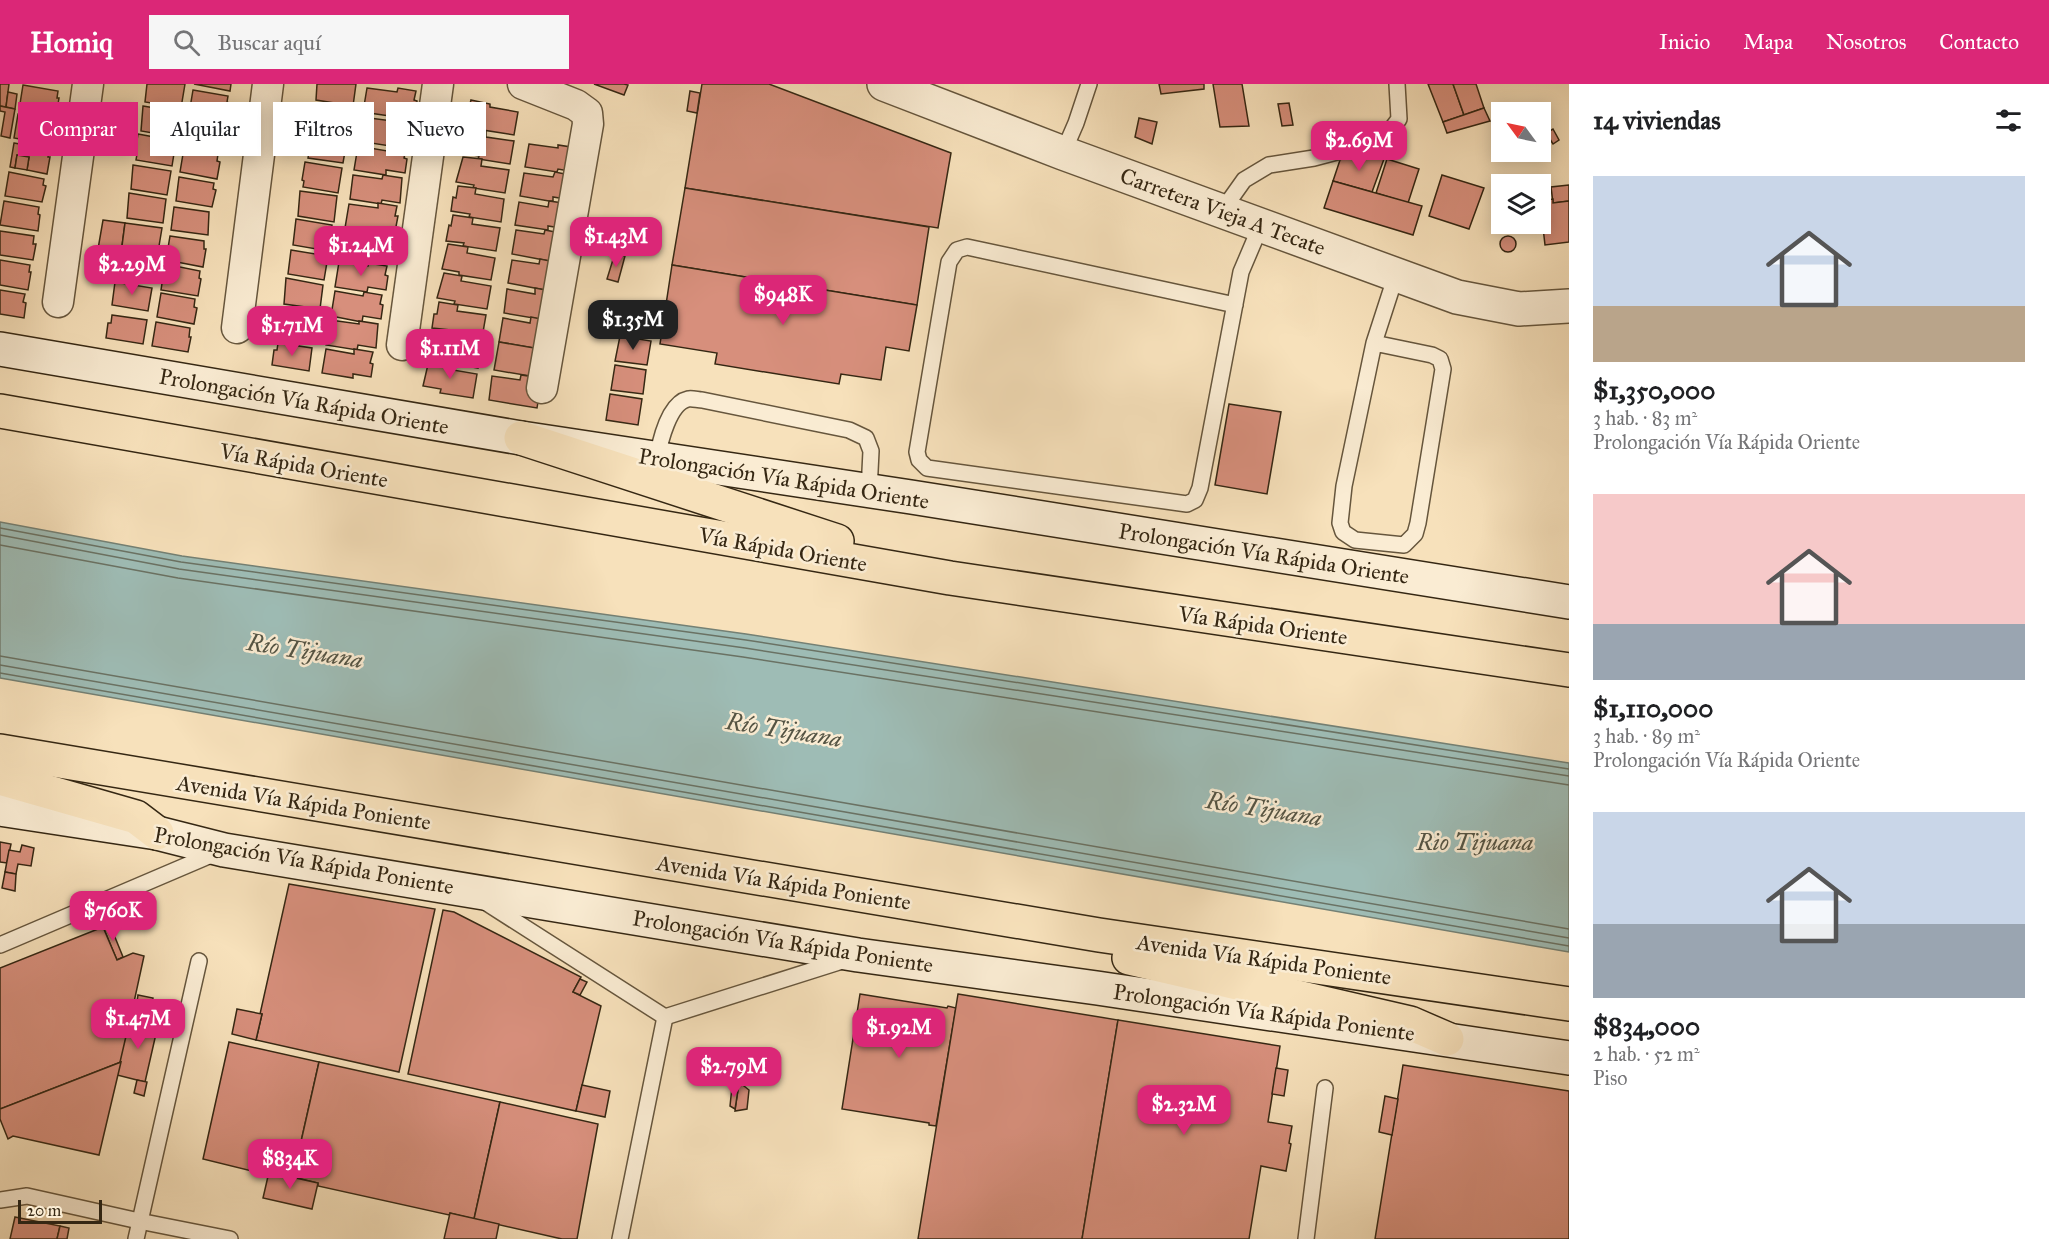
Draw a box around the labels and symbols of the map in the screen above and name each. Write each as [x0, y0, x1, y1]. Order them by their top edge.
north arrow [1491, 102, 1551, 162]
pin: $2.69M [1310, 121, 1408, 172]
street label: Carretera Vieja A Tecate [1117, 162, 1329, 261]
pin: $1.43M [567, 217, 665, 268]
pin: $1.24M [312, 226, 410, 277]
pin: $2.29M [83, 245, 181, 296]
pin: $948K [741, 275, 825, 326]
pin: $1.35M [584, 300, 682, 351]
pin: $1.71M [243, 306, 341, 357]
pin: $1.11M [401, 329, 499, 380]
street label: Prolongación Vía Rápida Oriente [157, 363, 451, 440]
street label: Vía Rápida Oriente [217, 437, 390, 494]
street label: Prolongación Vía Rápida Oriente [637, 442, 931, 515]
street label: Prolongación Vía Rápida Oriente [1117, 517, 1411, 590]
street label: Vía Rápida Oriente [696, 521, 869, 578]
street label: Vía Rápida Oriente [1176, 600, 1349, 651]
water label: Río Tijuana [244, 627, 365, 675]
water label: Río Tijuana [723, 706, 844, 754]
street label: Avenida Vía Rápida Poniente [174, 769, 433, 836]
water label: Río Tijuana [1203, 785, 1324, 833]
street label: Prolongación Vía Rápida Poniente [152, 821, 456, 900]
water label: Rio Tijuana [1415, 827, 1534, 857]
street label: Avenida Vía Rápida Poniente [654, 849, 913, 916]
pin: $760K [71, 891, 155, 942]
street label: Prolongación Vía Rápida Poniente [631, 904, 935, 979]
street label: Avenida Vía Rápida Poniente [1134, 928, 1393, 991]
street label: Prolongación Vía Rápida Poniente [1111, 978, 1416, 1047]
pin: $1.47M [89, 999, 187, 1050]
pin: $1.92M [850, 1008, 948, 1059]
pin: $2.79M [685, 1047, 783, 1098]
pin: $2.32M [1135, 1085, 1233, 1136]
pin: $834K [248, 1139, 332, 1190]
scale bar [18, 1197, 102, 1224]

